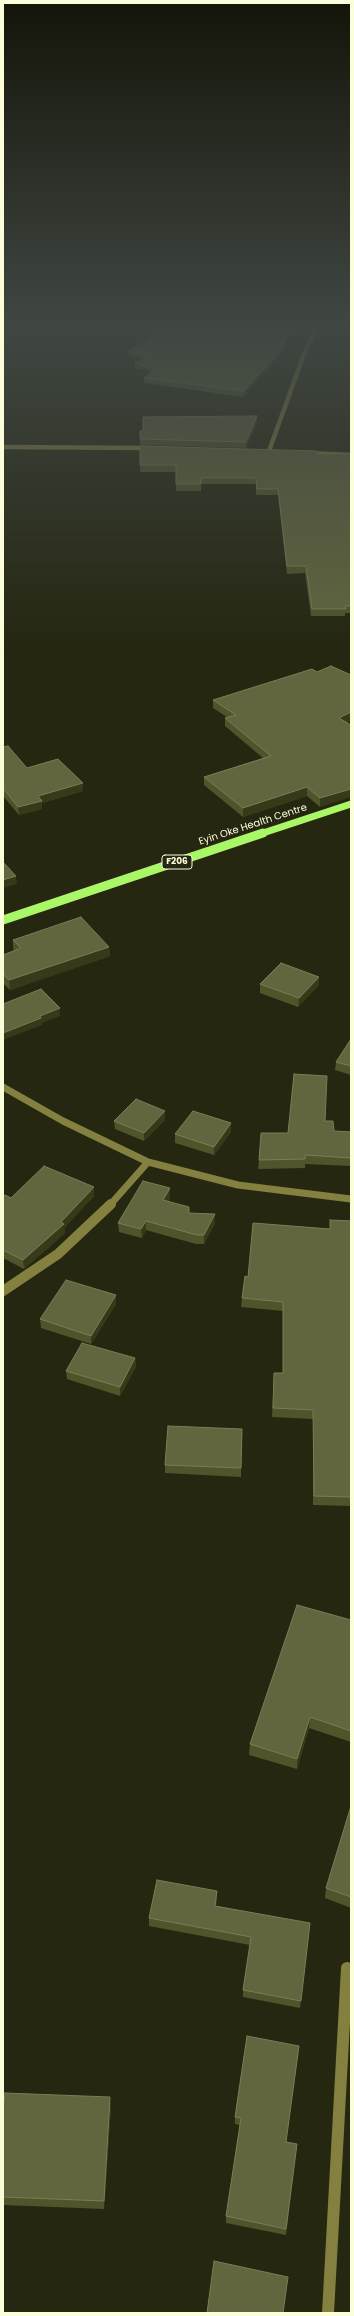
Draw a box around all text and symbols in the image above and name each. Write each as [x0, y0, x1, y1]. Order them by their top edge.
street label: Eyin Oke Health Centre [197, 802, 309, 848]
road number: F206 [162, 855, 192, 869]

